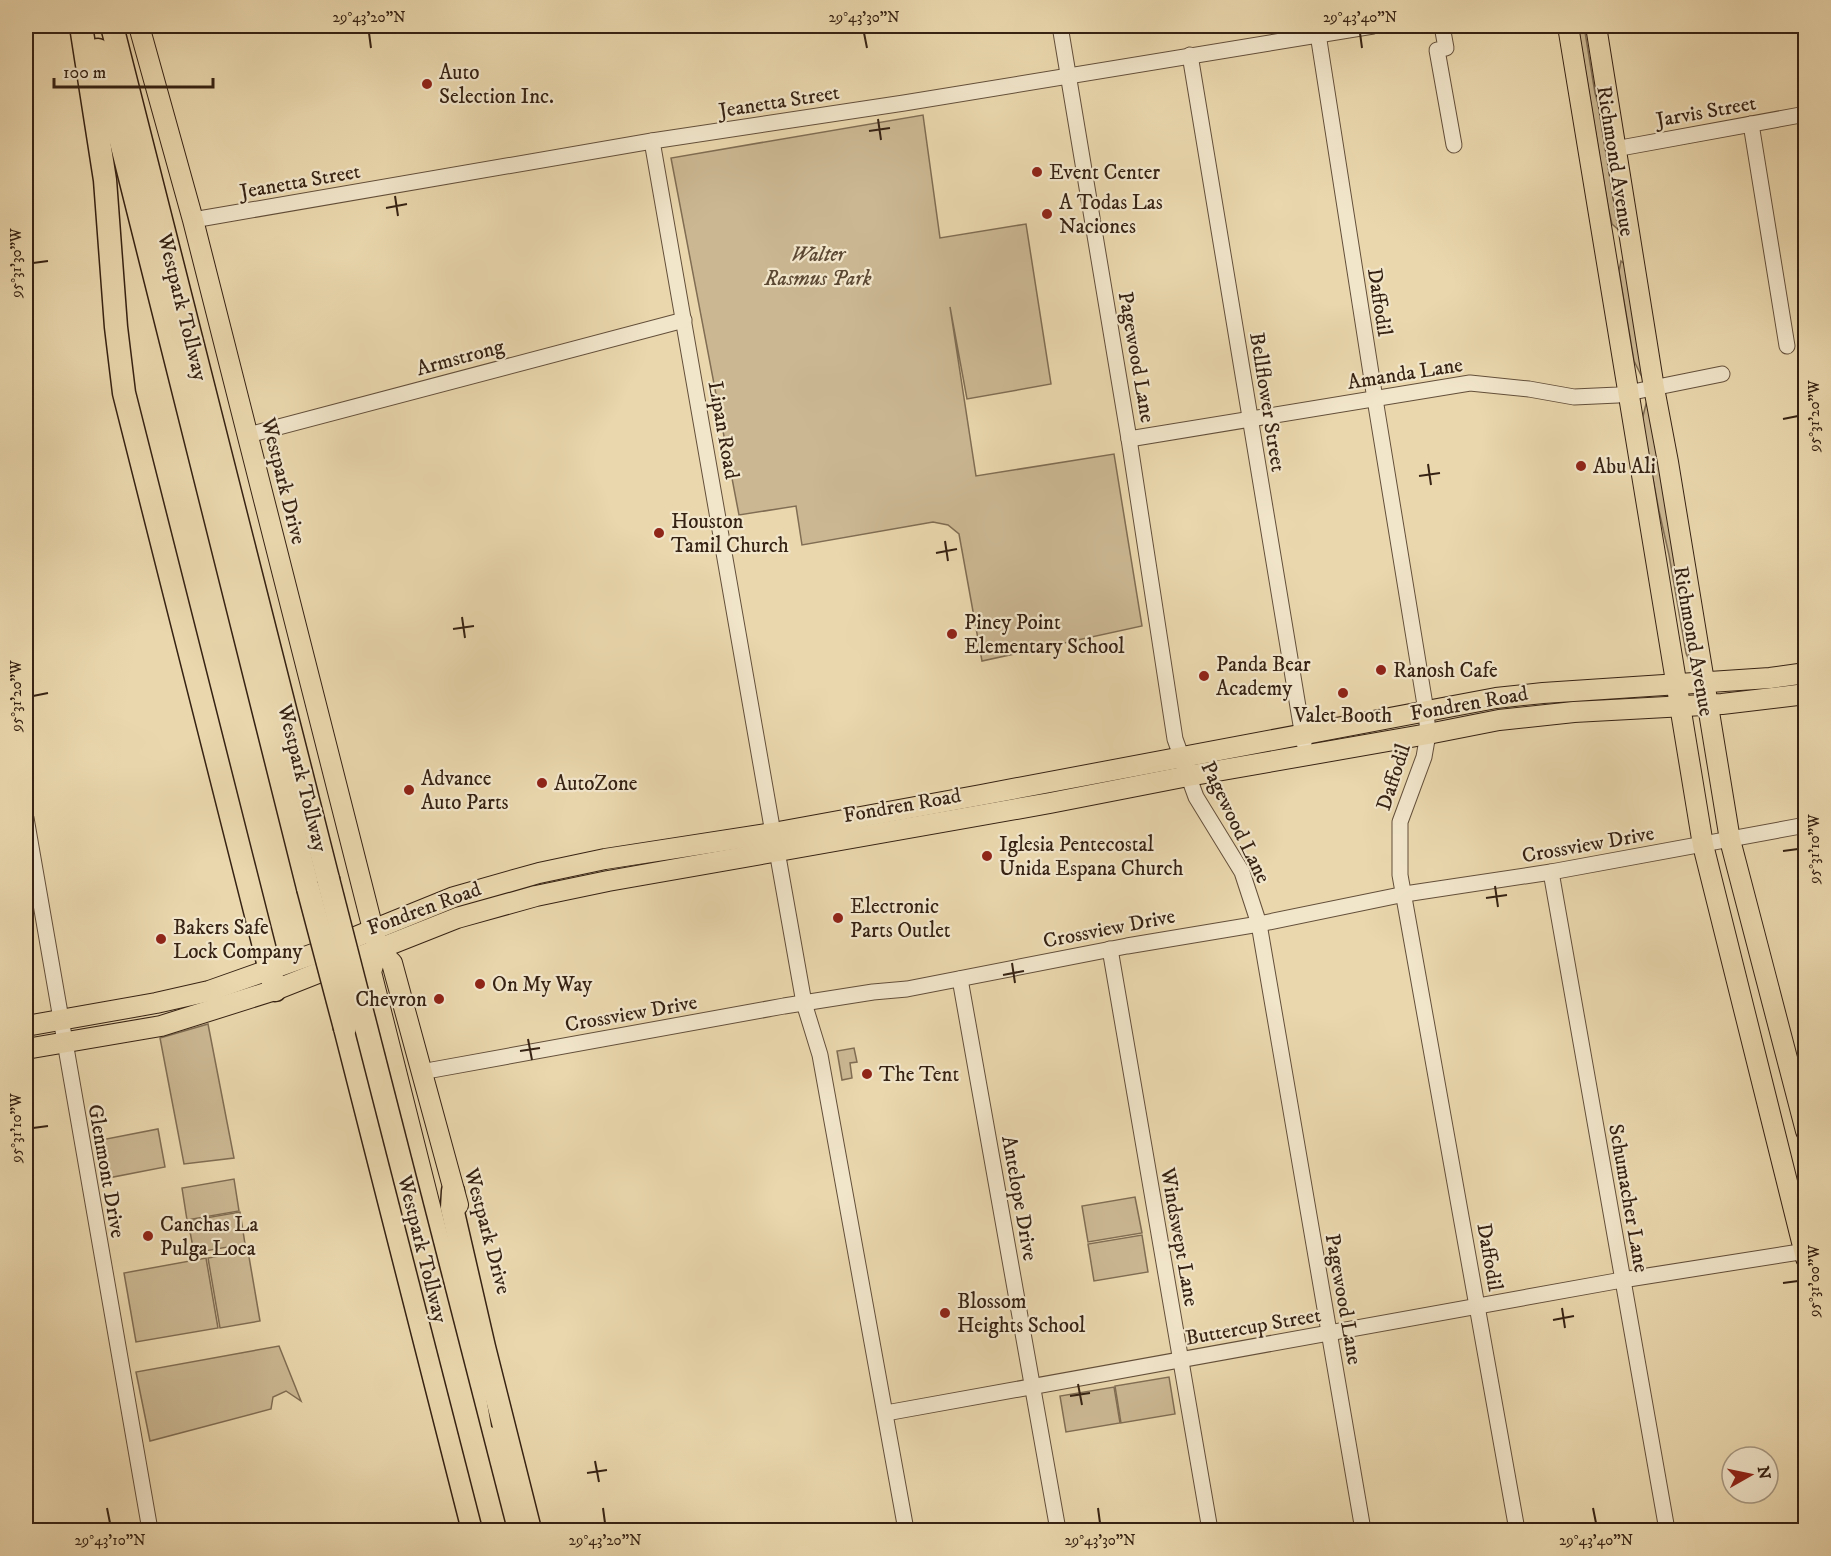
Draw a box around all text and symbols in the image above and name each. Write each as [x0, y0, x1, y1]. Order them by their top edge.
text: 29°43'20"N [333, 8, 405, 27]
text: 29°43'30"N [828, 8, 900, 27]
text: 29°43'40"N [1323, 8, 1397, 27]
scale bar [54, 51, 213, 89]
place label: Auto Selection Inc. [439, 60, 554, 110]
text: 100 m [63, 62, 106, 84]
marker: Auto Selection Inc. [420, 77, 434, 91]
street label: Jeanetta Street [715, 80, 842, 125]
street label: Richmond Avenue [1590, 84, 1640, 238]
street label: Jarvis Street [1652, 90, 1758, 134]
street label: Jeanetta Street [236, 159, 363, 206]
place label: Event Center [1049, 160, 1160, 186]
marker: Event Center [1030, 165, 1044, 179]
place label: A Todas Las Naciones [1059, 190, 1163, 240]
marker: A Todas Las Naciones [1040, 207, 1054, 221]
text: 95°31'30"W [7, 228, 26, 299]
street label: Westpark Tollway [151, 230, 213, 385]
park label: Walter Rasmus Park [763, 242, 872, 292]
street label: Daffodil [1361, 266, 1397, 339]
street label: Pagewood Lane [1112, 290, 1160, 425]
street label: Bellflower Street [1243, 331, 1291, 474]
street label: Armstrong [413, 334, 508, 382]
street label: Amanda Lane [1346, 352, 1465, 396]
street label: Lipan Road [702, 379, 744, 482]
text: 95°31'20"W [1805, 380, 1824, 453]
street label: Westpark Drive [255, 414, 311, 548]
place label: Abu Ali [1593, 454, 1656, 480]
marker: Abu Ali [1574, 459, 1588, 473]
place label: Houston Tamil Church [671, 509, 789, 559]
marker: Houston Tamil Church [652, 526, 666, 540]
street label: Richmond Avenue [1667, 564, 1719, 718]
place label: Piney Point Elementary School [964, 610, 1125, 660]
marker: Piney Point Elementary School [945, 627, 959, 641]
place label: Panda Bear Academy [1216, 652, 1311, 702]
place label: Ranosh Cafe [1393, 658, 1498, 684]
text: 95°31'20"W [7, 660, 26, 733]
marker: Ranosh Cafe [1374, 663, 1388, 677]
marker: Panda Bear Academy [1197, 669, 1211, 683]
street label: Fondren Road [1408, 681, 1531, 727]
marker: Valet Booth [1336, 686, 1350, 700]
street label: Westpark Tollway [271, 701, 333, 856]
place label: Valet Booth [1293, 703, 1392, 729]
street label: Daffodil [1371, 740, 1417, 814]
street label: Pagewood Lane [1194, 757, 1276, 888]
place label: Advance Auto Parts [421, 766, 509, 816]
place label: AutoZone [554, 771, 638, 797]
marker: AutoZone [535, 776, 549, 790]
marker: Advance Auto Parts [402, 783, 416, 797]
street label: Fondren Road [841, 783, 964, 829]
text: 95°31'10"W [1805, 814, 1824, 885]
street label: Crossview Drive [1520, 821, 1657, 869]
place label: Iglesia Pentecostal Unida Espana Church [999, 832, 1184, 882]
marker: Iglesia Pentecostal Unida Espana Church [980, 849, 994, 863]
street label: Fondren Road [364, 876, 485, 942]
place label: Electronic Parts Outlet [850, 894, 951, 944]
street label: Crossview Drive [1041, 903, 1178, 955]
marker: Electronic Parts Outlet [831, 911, 845, 925]
place label: Bakers Safe Lock Company [173, 915, 304, 965]
marker: Bakers Safe Lock Company [154, 932, 168, 946]
place label: On My Way [492, 972, 593, 998]
marker: On My Way [473, 977, 487, 991]
place label: Chevron [355, 987, 427, 1013]
street label: Crossview Drive [563, 990, 700, 1038]
marker: Chevron [432, 992, 446, 1006]
place label: The Tent [879, 1062, 959, 1088]
marker: The Tent [860, 1067, 874, 1081]
text: 95°31'10"W [7, 1093, 26, 1164]
street label: Glenmont Drive [81, 1102, 131, 1240]
street label: Schumacher Lane [1602, 1122, 1654, 1275]
street label: Antelope Drive [995, 1134, 1043, 1263]
street label: Westpark Drive [457, 1164, 516, 1297]
street label: Windswept Lane [1154, 1165, 1204, 1309]
street label: Westpark Tollway [391, 1172, 453, 1327]
place label: Canchas La Pulga Loca [160, 1212, 258, 1262]
street label: Daffodil [1470, 1221, 1508, 1294]
marker: Canchas La Pulga Loca [141, 1229, 155, 1243]
street label: Pagewood Lane [1319, 1232, 1367, 1367]
text: 95°31'00"W [1805, 1245, 1824, 1318]
place label: Blossom Heights School [957, 1289, 1086, 1339]
street label: Buttercup Street [1183, 1302, 1323, 1352]
marker: Blossom Heights School [938, 1306, 952, 1320]
north arrow [1720, 1445, 1780, 1505]
text: N [1753, 1465, 1775, 1481]
text: 29°43'10"N [74, 1531, 146, 1550]
text: 29°43'20"N [569, 1531, 641, 1550]
text: 29°43'30"N [1064, 1531, 1136, 1550]
text: 29°43'40"N [1559, 1531, 1633, 1550]

